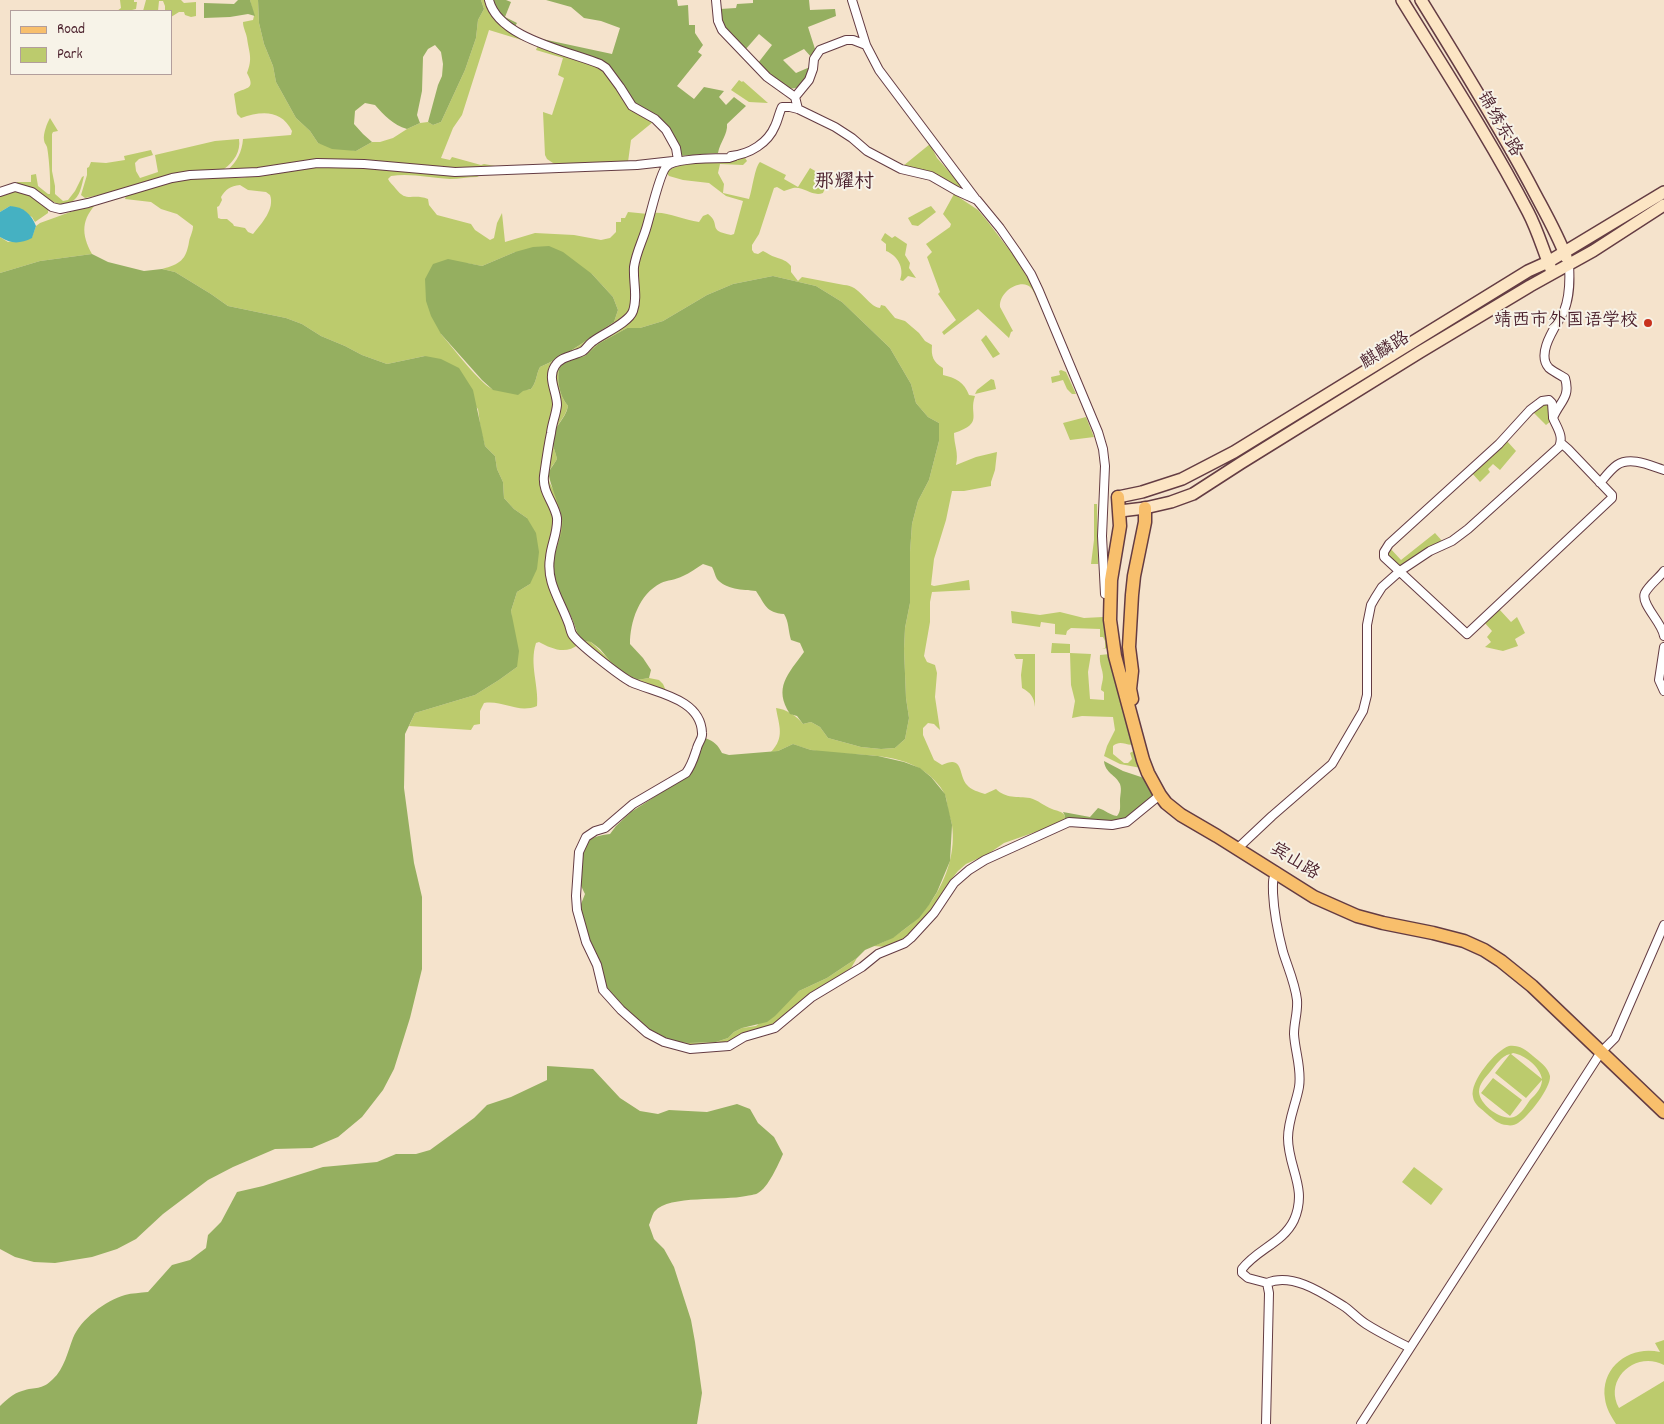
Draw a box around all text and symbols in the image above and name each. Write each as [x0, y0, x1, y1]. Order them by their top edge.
legend [10, 10, 172, 75]
text: Road [57, 19, 85, 41]
text: Park [57, 44, 83, 66]
street label: 锦绣东路 [1471, 88, 1525, 162]
district label: 那耀村 [814, 172, 874, 196]
place label: 靖西市外国语学校 [1494, 312, 1638, 334]
marker: 靖西市外国语学校 [1642, 317, 1654, 329]
street label: 麒麟路 [1357, 329, 1415, 375]
street label: 宾山路 [1265, 840, 1323, 886]

